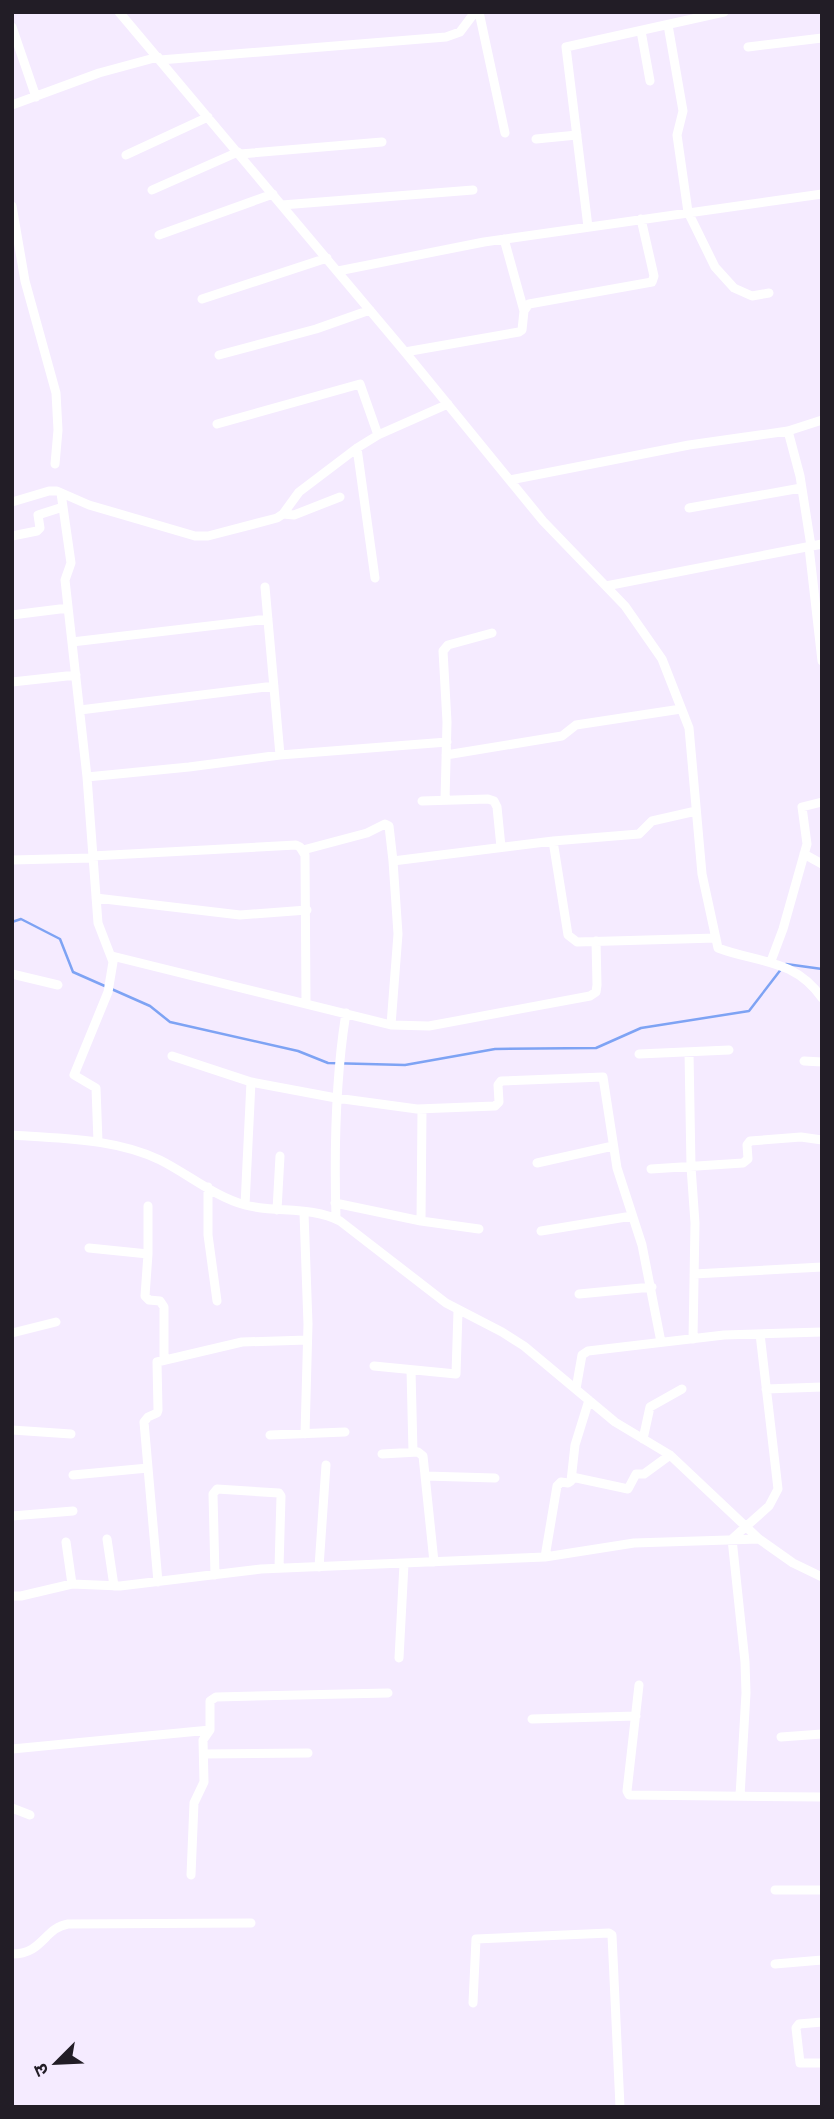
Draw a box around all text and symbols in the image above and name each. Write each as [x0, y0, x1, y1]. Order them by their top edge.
north arrow [21, 2028, 91, 2098]
text: उ [27, 2059, 54, 2080]

